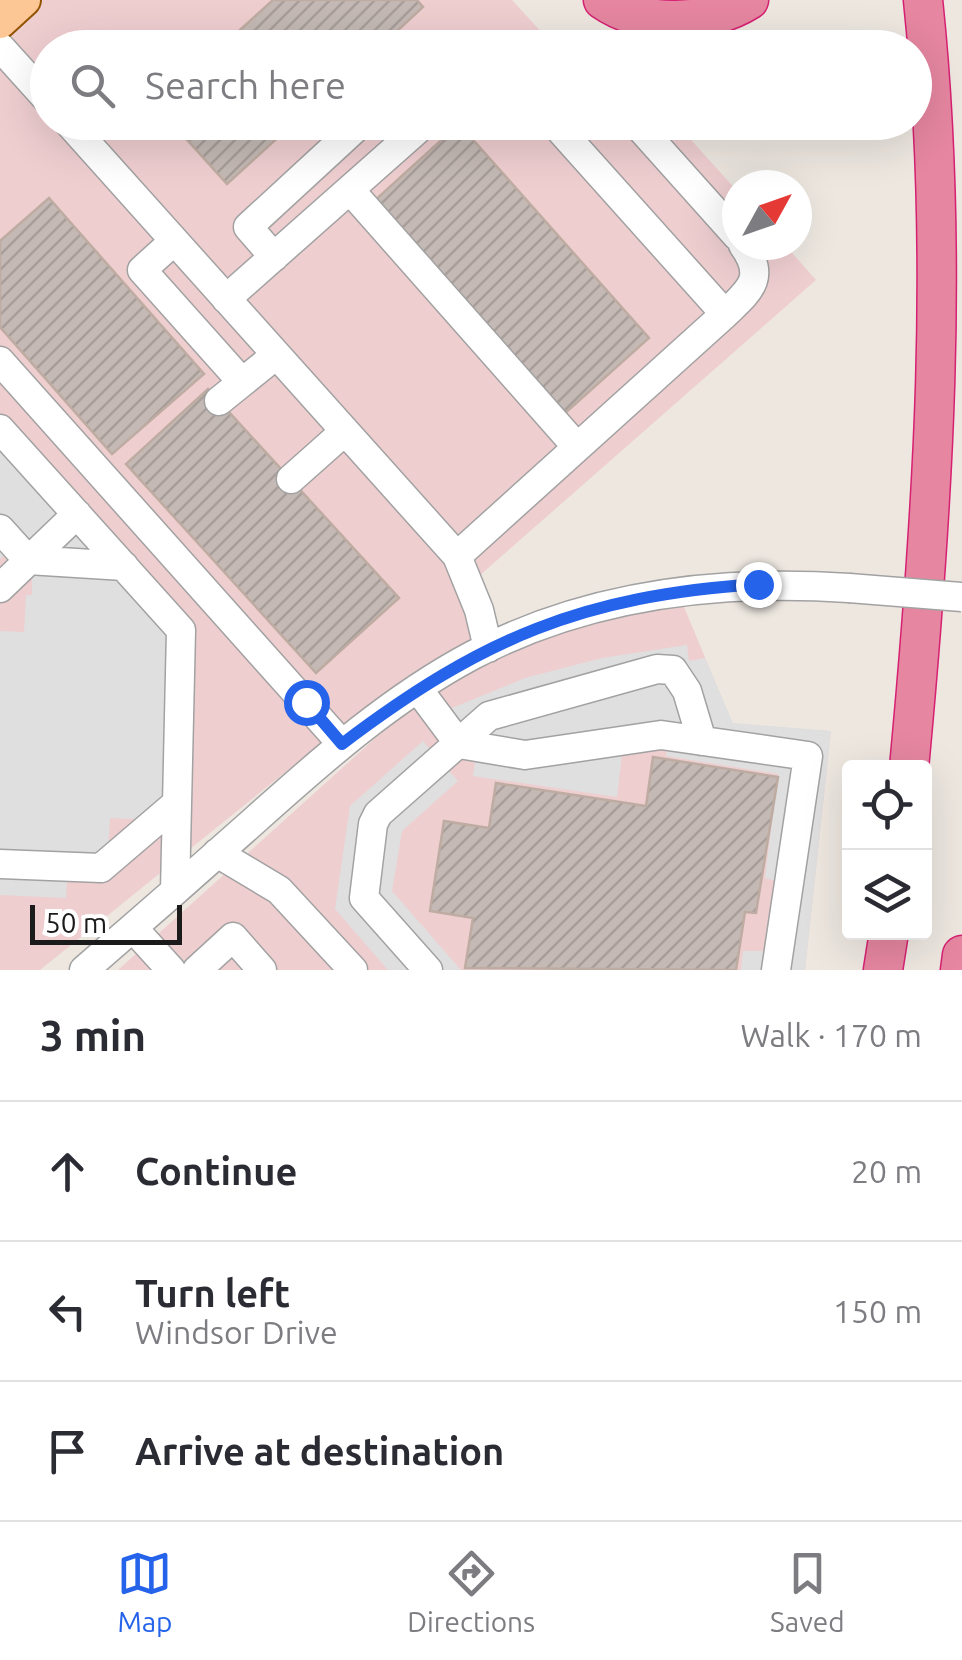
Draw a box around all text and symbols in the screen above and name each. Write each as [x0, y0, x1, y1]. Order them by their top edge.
search box [30, 30, 932, 140]
icon: search [65, 58, 120, 113]
text: Search here [145, 64, 346, 106]
north arrow [722, 170, 812, 260]
route end [736, 562, 782, 608]
route start [284, 680, 330, 726]
map controls [842, 760, 932, 940]
button: locate [842, 760, 932, 850]
button: layers [842, 850, 932, 940]
scale bar [30, 900, 182, 944]
text: 50 m [45, 907, 107, 938]
text: 3 min [40, 1012, 146, 1059]
text: Walk · 170 m [740, 1017, 922, 1053]
icon: ahead [40, 1144, 95, 1199]
text: Continue [135, 1150, 297, 1192]
text: 20 m [851, 1153, 922, 1189]
text: Turn left [135, 1272, 290, 1314]
icon: left [40, 1284, 95, 1339]
text: 150 m [833, 1293, 922, 1329]
text: Windsor Drive [135, 1314, 338, 1350]
icon: arrive [40, 1424, 95, 1479]
text: Arrive at destination [135, 1430, 504, 1472]
tab: Map [117, 1546, 173, 1637]
tab: Directions [407, 1546, 535, 1637]
tab: Saved [770, 1546, 845, 1637]

